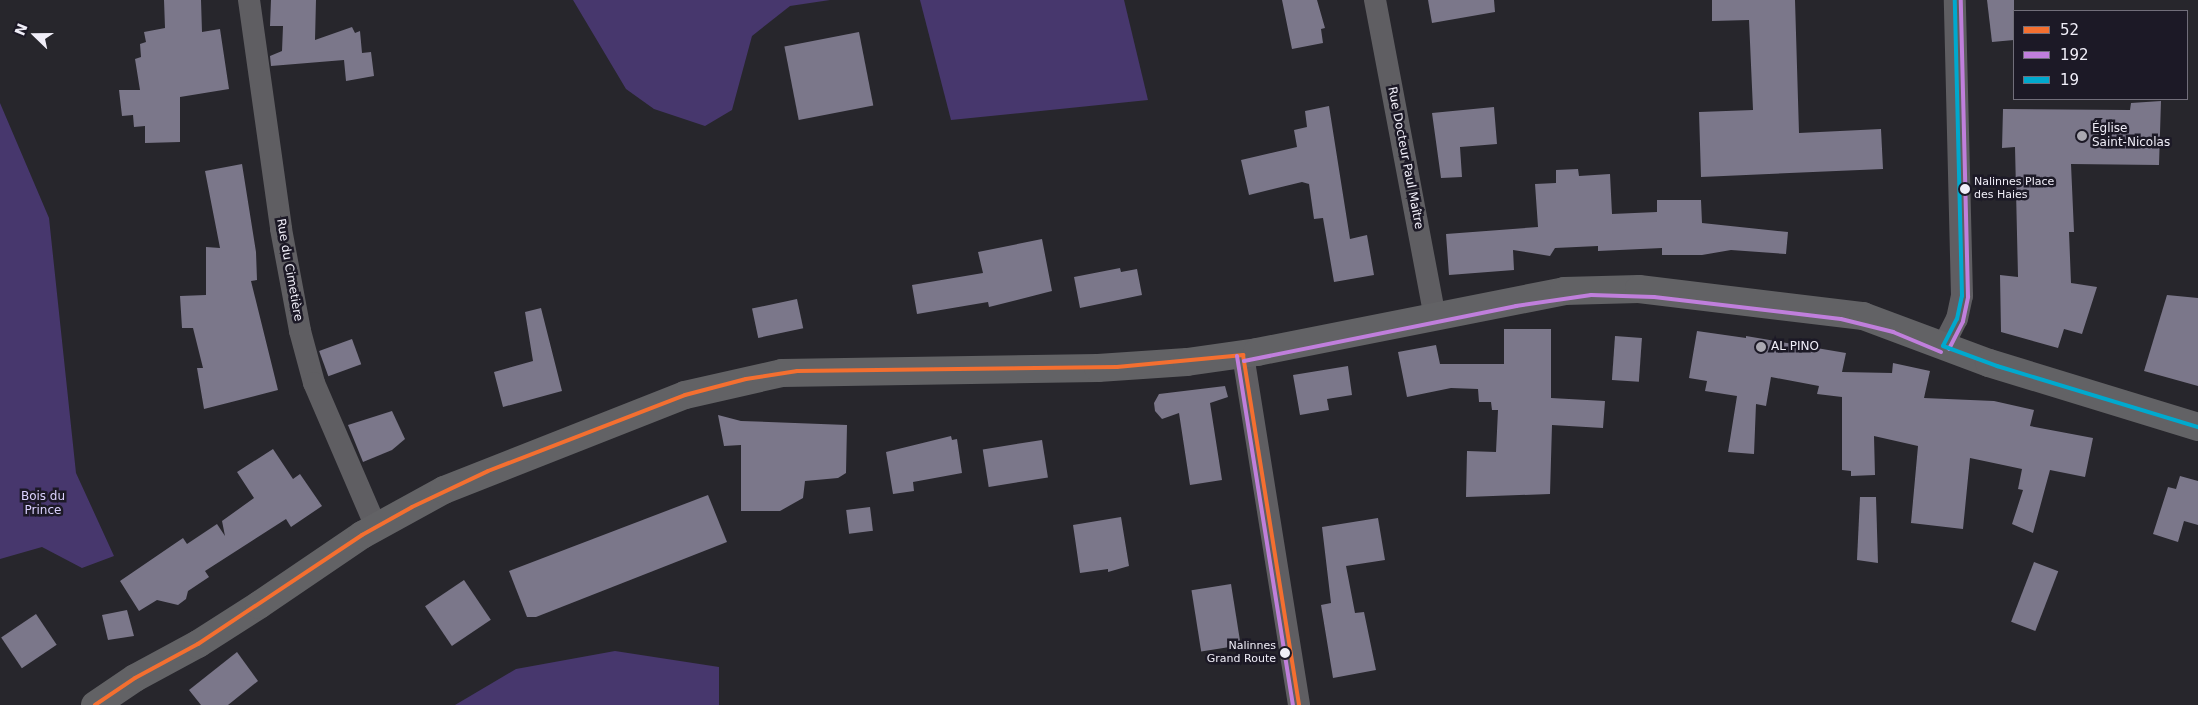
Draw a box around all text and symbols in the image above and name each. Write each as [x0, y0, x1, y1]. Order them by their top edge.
north arrow [10, 10, 60, 60]
legend [2013, 10, 2188, 100]
text: N [11, 21, 31, 38]
text: 52 [2060, 21, 2079, 39]
text: 192 [2060, 46, 2089, 64]
text: 19 [2060, 71, 2079, 89]
street label: Rue Docteur Paul Maître [1384, 86, 1426, 230]
place label: Église Saint-Nicolas [2092, 122, 2170, 150]
marker: Église Saint-Nicolas [2076, 130, 2088, 142]
place label: Nalinnes Place des Haies [1974, 176, 2054, 202]
marker: Nalinnes Place des Haies [1960, 184, 1970, 194]
street label: Rue du Cimetière [273, 218, 305, 322]
place label: AL PINO [1771, 340, 1819, 354]
marker: AL PINO [1755, 341, 1767, 353]
park label: Bois du Prince [21, 490, 65, 518]
place label: Nalinnes Grand Route [1207, 640, 1276, 666]
marker: Nalinnes Grand Route [1280, 648, 1290, 658]

